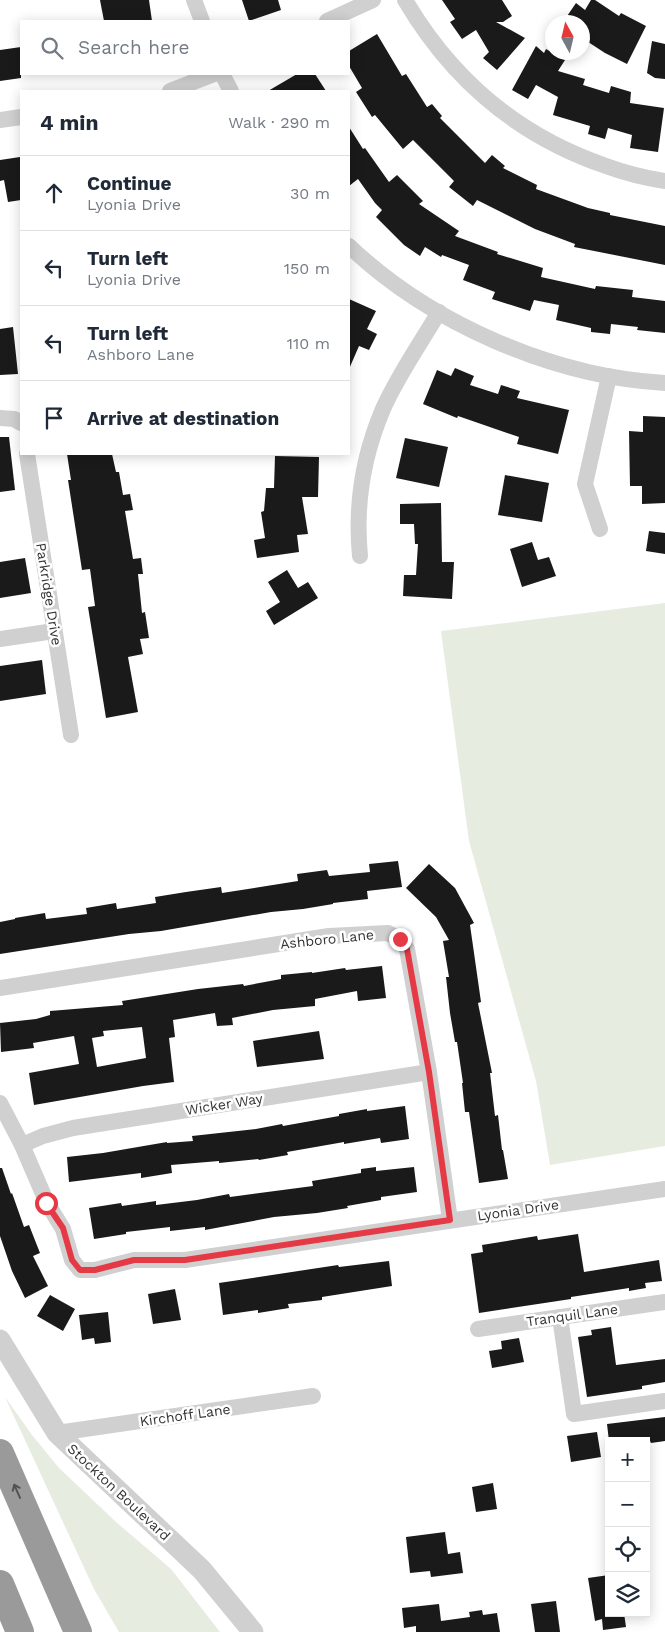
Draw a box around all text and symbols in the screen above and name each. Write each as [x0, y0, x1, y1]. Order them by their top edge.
north arrow [545, 15, 590, 60]
search box [20, 20, 350, 75]
icon: search [38, 34, 66, 62]
text: Search here [78, 36, 189, 59]
text: 4 min [40, 110, 98, 135]
text: Walk · 290 m [228, 113, 330, 132]
text: Continue [87, 172, 171, 195]
icon: ahead [40, 179, 68, 207]
text: 30 m [290, 184, 330, 203]
text: Lyonia Drive [87, 195, 181, 214]
text: Turn left [87, 247, 168, 270]
icon: left [40, 254, 68, 282]
text: 150 m [284, 259, 330, 278]
text: Lyonia Drive [87, 270, 181, 289]
text: Turn left [87, 322, 168, 345]
icon: left [40, 329, 68, 357]
text: 110 m [287, 334, 330, 353]
text: Ashboro Lane [87, 345, 195, 364]
icon: arrive [40, 404, 68, 432]
text: Arrive at destination [87, 407, 279, 430]
street label: Parkridge Drive [33, 542, 65, 646]
street label: Ashboro Lane [279, 926, 375, 952]
route end [389, 928, 412, 951]
street label: Wicker Way [184, 1090, 265, 1118]
route start [35, 1192, 58, 1215]
street label: Lyonia Drive [476, 1196, 560, 1224]
street label: Tranquil Lane [525, 1301, 619, 1329]
street label: Kirchoff Lane [139, 1401, 231, 1429]
map controls [605, 1437, 650, 1617]
button: + [605, 1437, 650, 1482]
street label: Stockton Boulevard [64, 1440, 174, 1544]
button: − [605, 1482, 650, 1527]
one-way arrow [12, 1484, 22, 1499]
button: locate [605, 1527, 650, 1572]
button: layers [605, 1572, 650, 1617]

